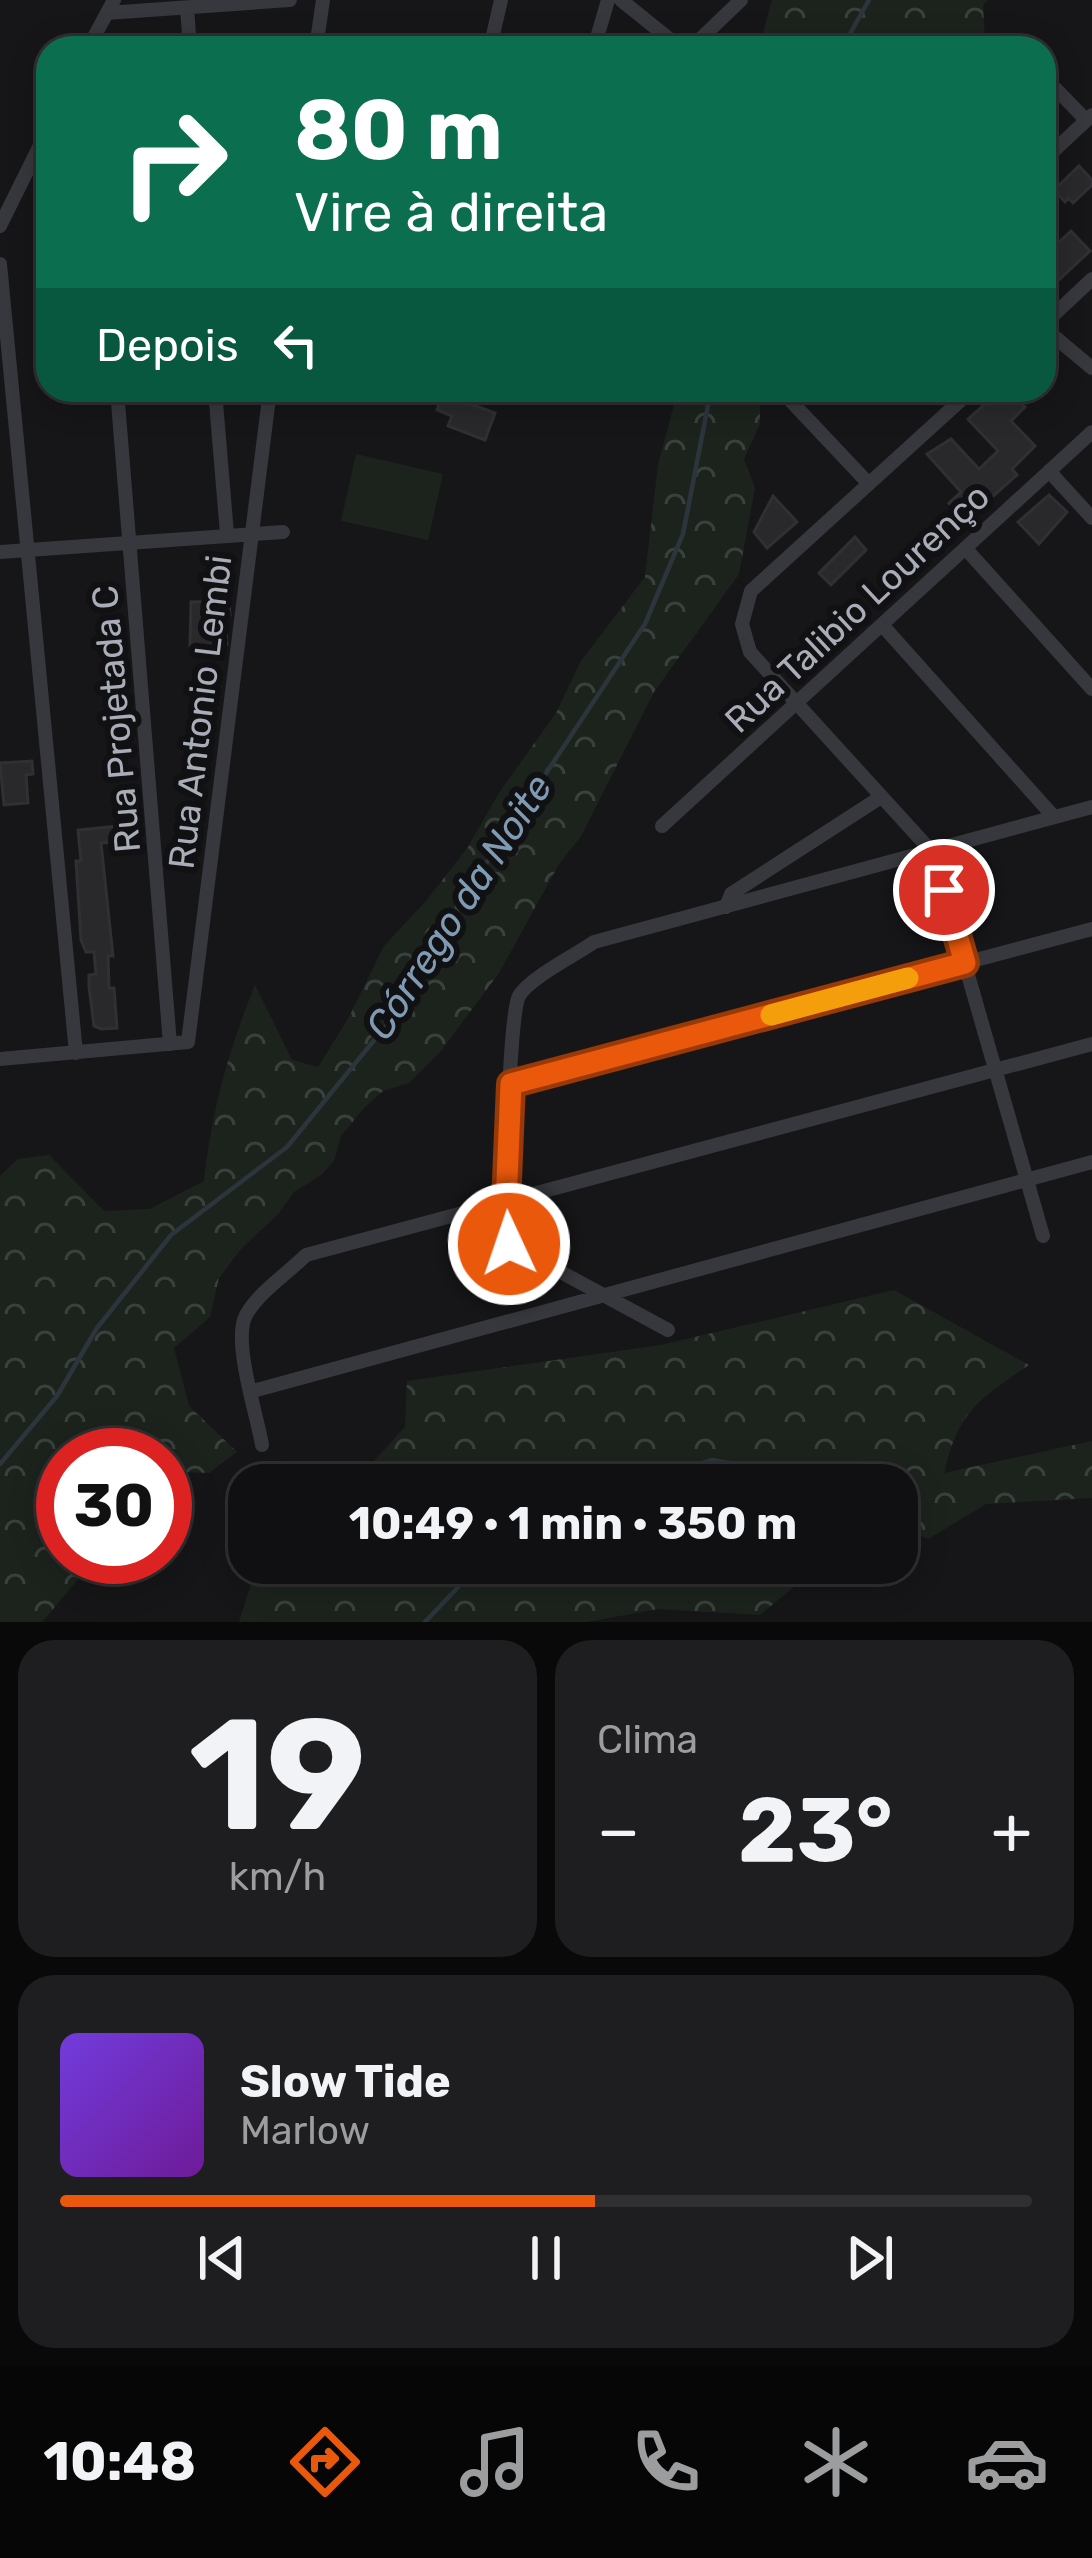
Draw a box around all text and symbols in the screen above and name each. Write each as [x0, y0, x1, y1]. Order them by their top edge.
text: 80 m [294, 80, 503, 180]
icon: right [96, 84, 252, 240]
text: Vire à direita [294, 181, 608, 245]
icon: left [263, 312, 329, 378]
text: Depois [96, 319, 239, 372]
street label: Rua Talibio Lourenço [716, 474, 998, 742]
street label: Rua Antonio Lembi [159, 553, 241, 871]
street label: Rua Projetada C [83, 583, 149, 855]
water label: Córrego da Noite [356, 766, 562, 1048]
pin [893, 839, 995, 941]
icon: arrive [911, 857, 977, 923]
position arrow [446, 1181, 572, 1307]
speed limit sign: 30 [36, 1428, 192, 1584]
text: 10:49 · 1 min · 350 m [349, 1497, 797, 1550]
text: 19 [189, 1683, 366, 1868]
text: Clima [597, 1717, 698, 1763]
text: 23° [738, 1777, 893, 1884]
text: − [597, 1791, 640, 1870]
text: + [991, 1791, 1032, 1870]
text: km/h [229, 1854, 326, 1900]
text: Slow Tide [240, 2055, 451, 2108]
text: Marlow [240, 2108, 370, 2154]
icon: previous [189, 2225, 255, 2291]
icon: pause [513, 2225, 579, 2291]
icon: next [837, 2225, 903, 2291]
icon: directions [283, 2420, 367, 2504]
icon: music [453, 2420, 537, 2504]
icon: phone [624, 2420, 708, 2504]
icon: climate [794, 2420, 878, 2504]
icon: car [965, 2420, 1049, 2504]
text: 10:48 [43, 2430, 196, 2494]

